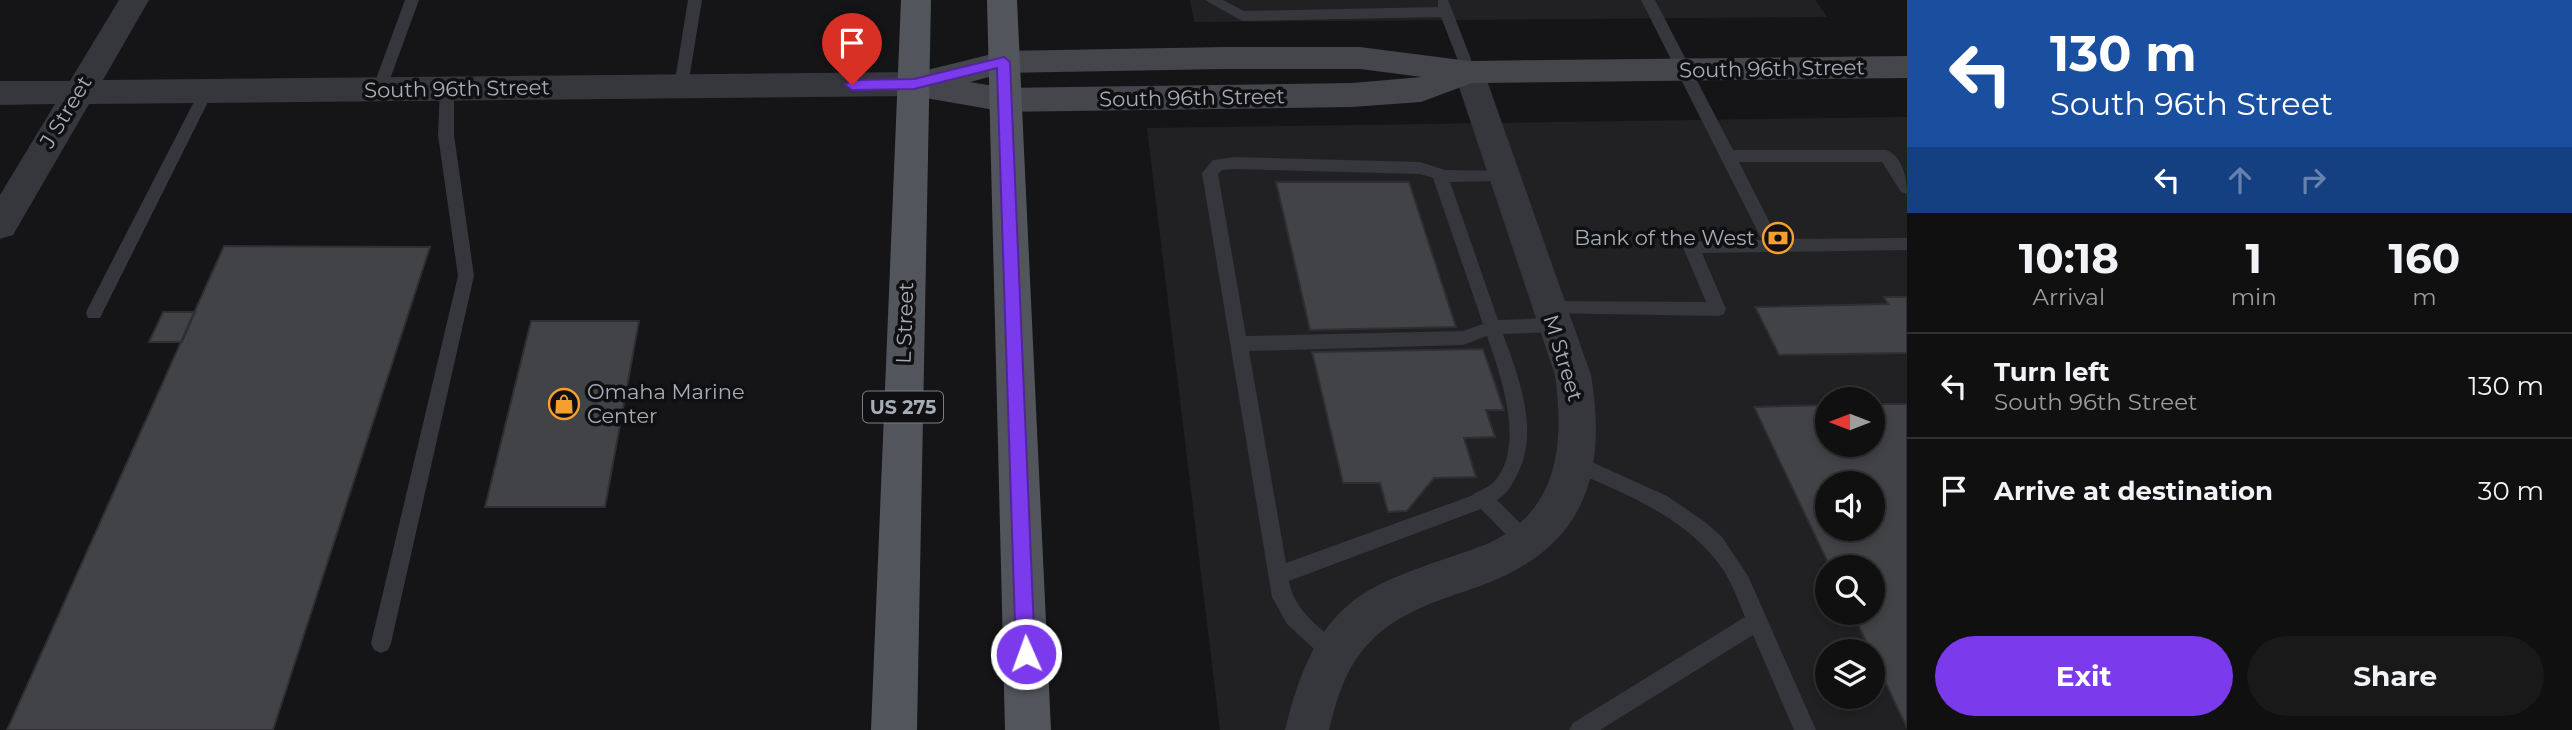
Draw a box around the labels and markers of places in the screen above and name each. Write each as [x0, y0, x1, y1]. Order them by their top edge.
pin [822, 13, 882, 85]
bank icon: Bank of the West [1761, 221, 1795, 255]
place label: Bank of the West [1574, 225, 1755, 250]
place label: Omaha Marine Center [587, 379, 745, 428]
shop icon: Omaha Marine Center [547, 387, 581, 421]

